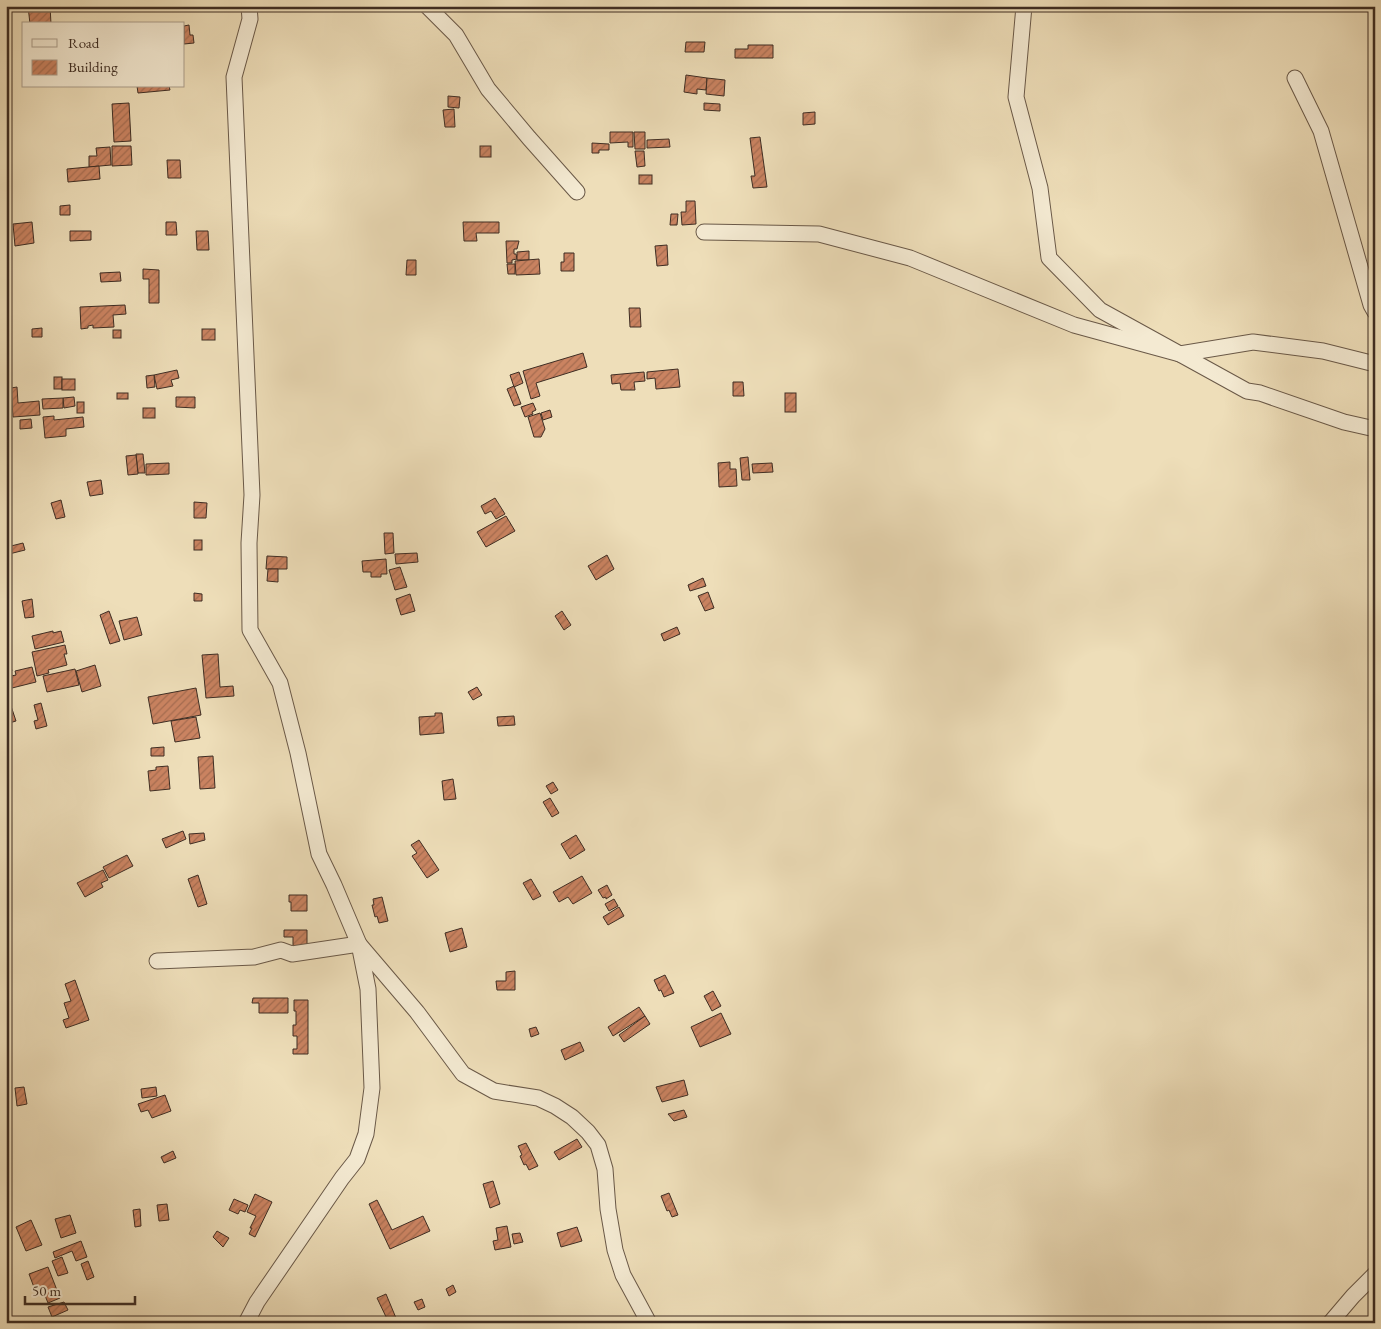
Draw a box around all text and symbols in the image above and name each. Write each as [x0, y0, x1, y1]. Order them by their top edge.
legend [22, 22, 185, 88]
text: Road [68, 33, 100, 52]
text: Building [68, 57, 118, 76]
scale bar [25, 1274, 135, 1306]
text: 50 m [32, 1281, 61, 1300]

